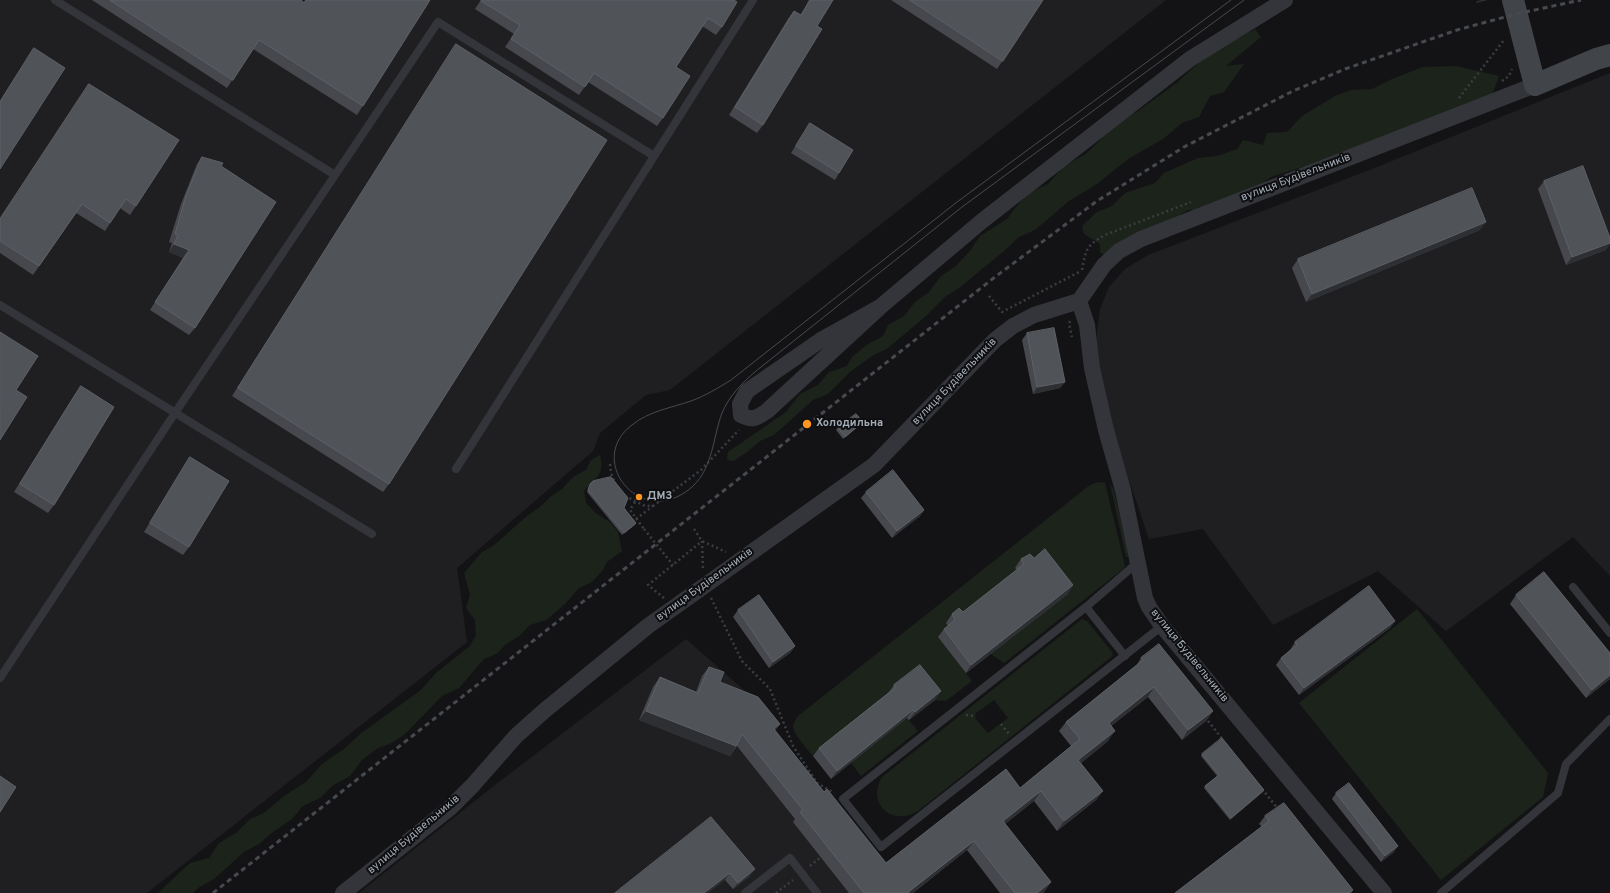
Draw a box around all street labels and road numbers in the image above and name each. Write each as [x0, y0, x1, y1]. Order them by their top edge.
street label: вулиця Будівельників [1239, 151, 1353, 205]
street label: вулиця Будівельників [910, 336, 1000, 428]
street label: вулиця Будівельників [654, 546, 756, 624]
street label: вулиця Будівельників [1147, 607, 1231, 705]
street label: вулиця Будівельників [365, 793, 463, 877]

